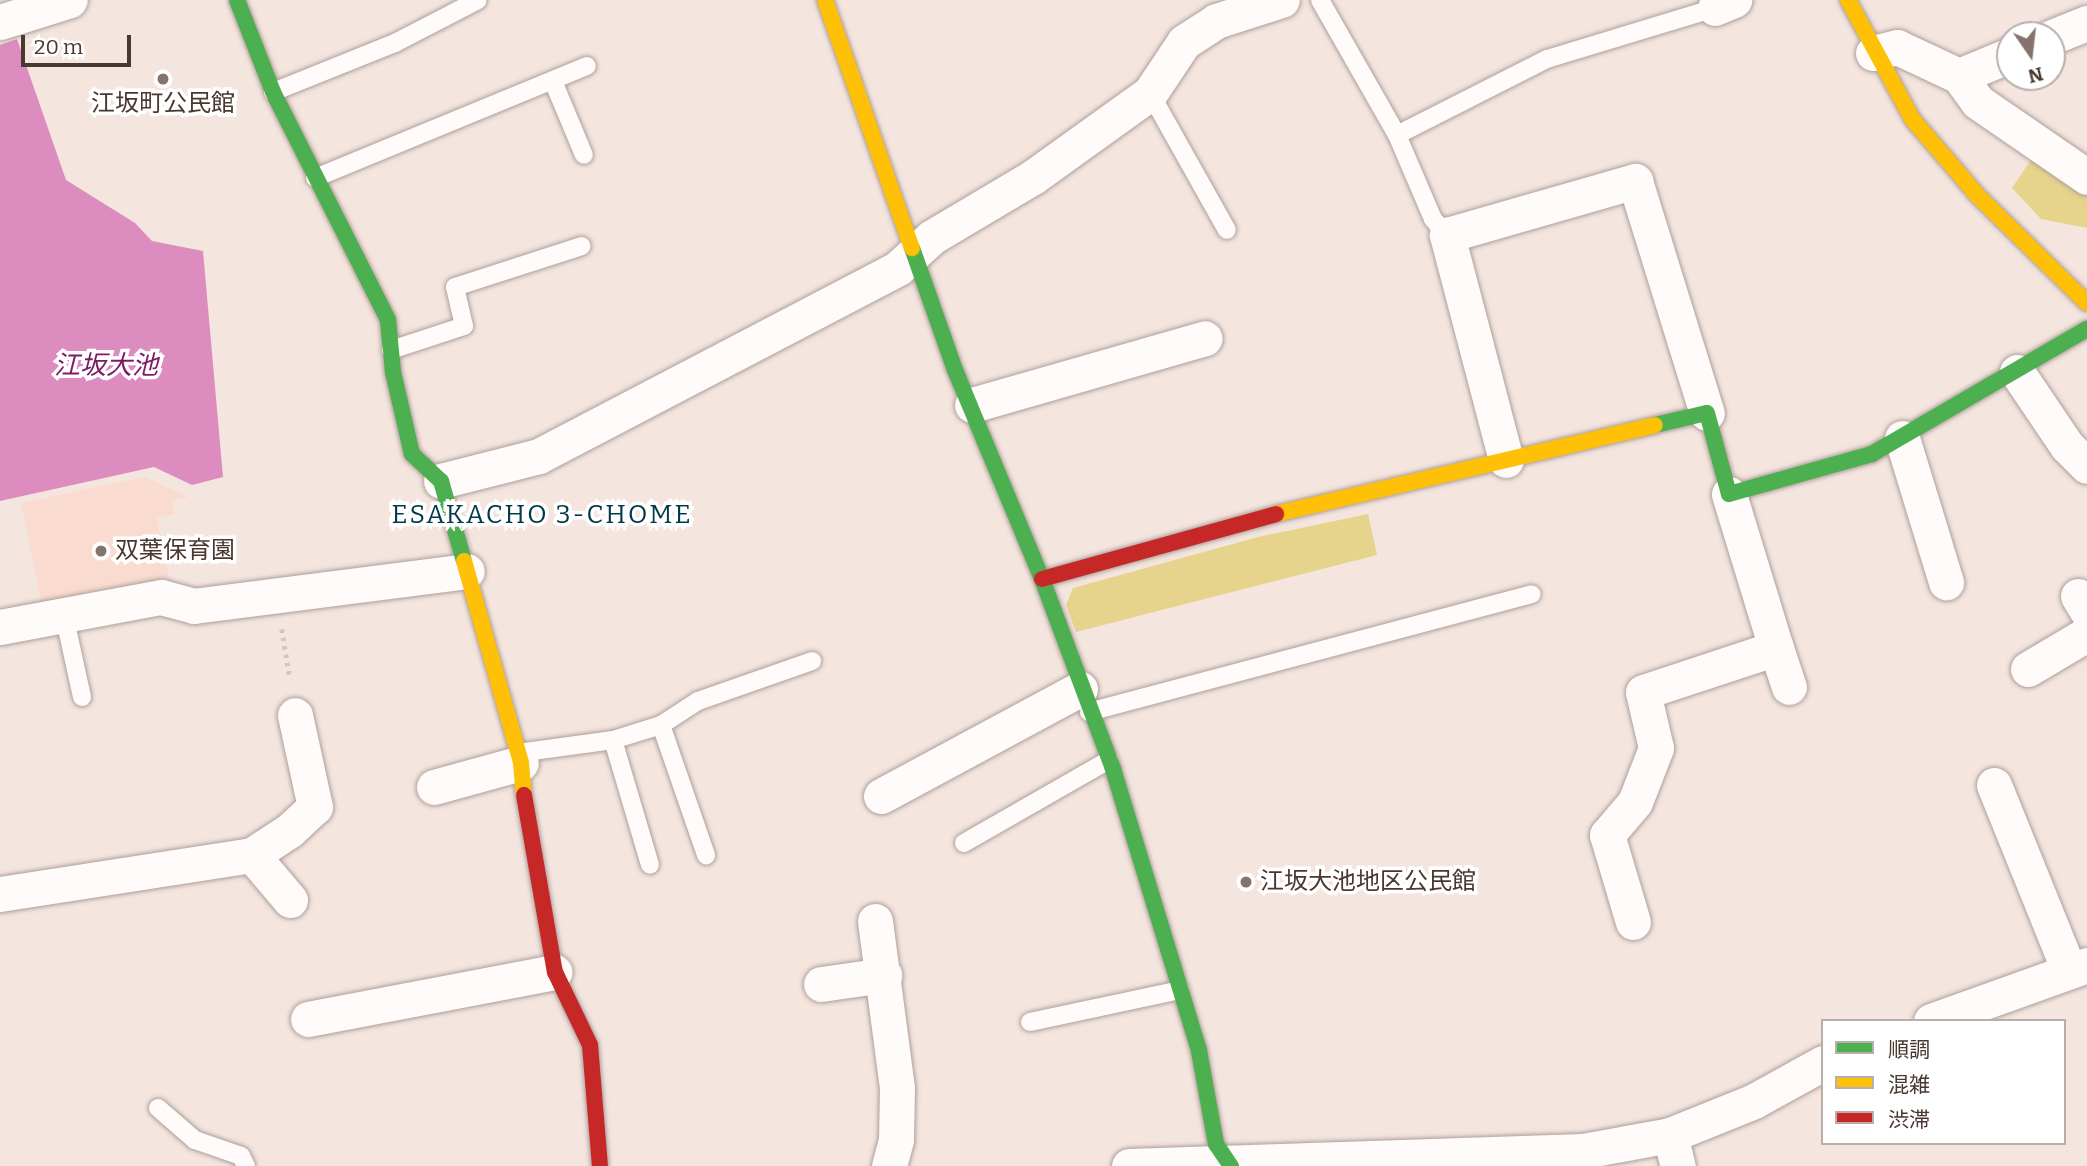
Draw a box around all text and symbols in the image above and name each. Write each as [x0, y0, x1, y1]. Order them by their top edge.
scale bar [24, 21, 135, 65]
north arrow [1996, 21, 2066, 91]
text: 20 m [34, 34, 83, 60]
text: N [2026, 62, 2046, 88]
marker: 江坂町公民館 [155, 71, 171, 87]
place label: 江坂町公民館 [91, 90, 235, 118]
water label: 江坂大池 [54, 350, 158, 382]
district label: ESAKACHO 3-CHOME [393, 499, 691, 531]
place label: 双葉保育園 [115, 537, 235, 565]
marker: 双葉保育園 [93, 543, 109, 559]
place label: 江坂大池地区公民館 [1260, 868, 1476, 896]
marker: 江坂大池地区公民館 [1238, 874, 1254, 890]
legend [1821, 1019, 2066, 1145]
text: 順調 [1888, 1037, 1930, 1063]
text: 混雑 [1888, 1072, 1930, 1098]
text: 渋滞 [1888, 1107, 1930, 1133]

